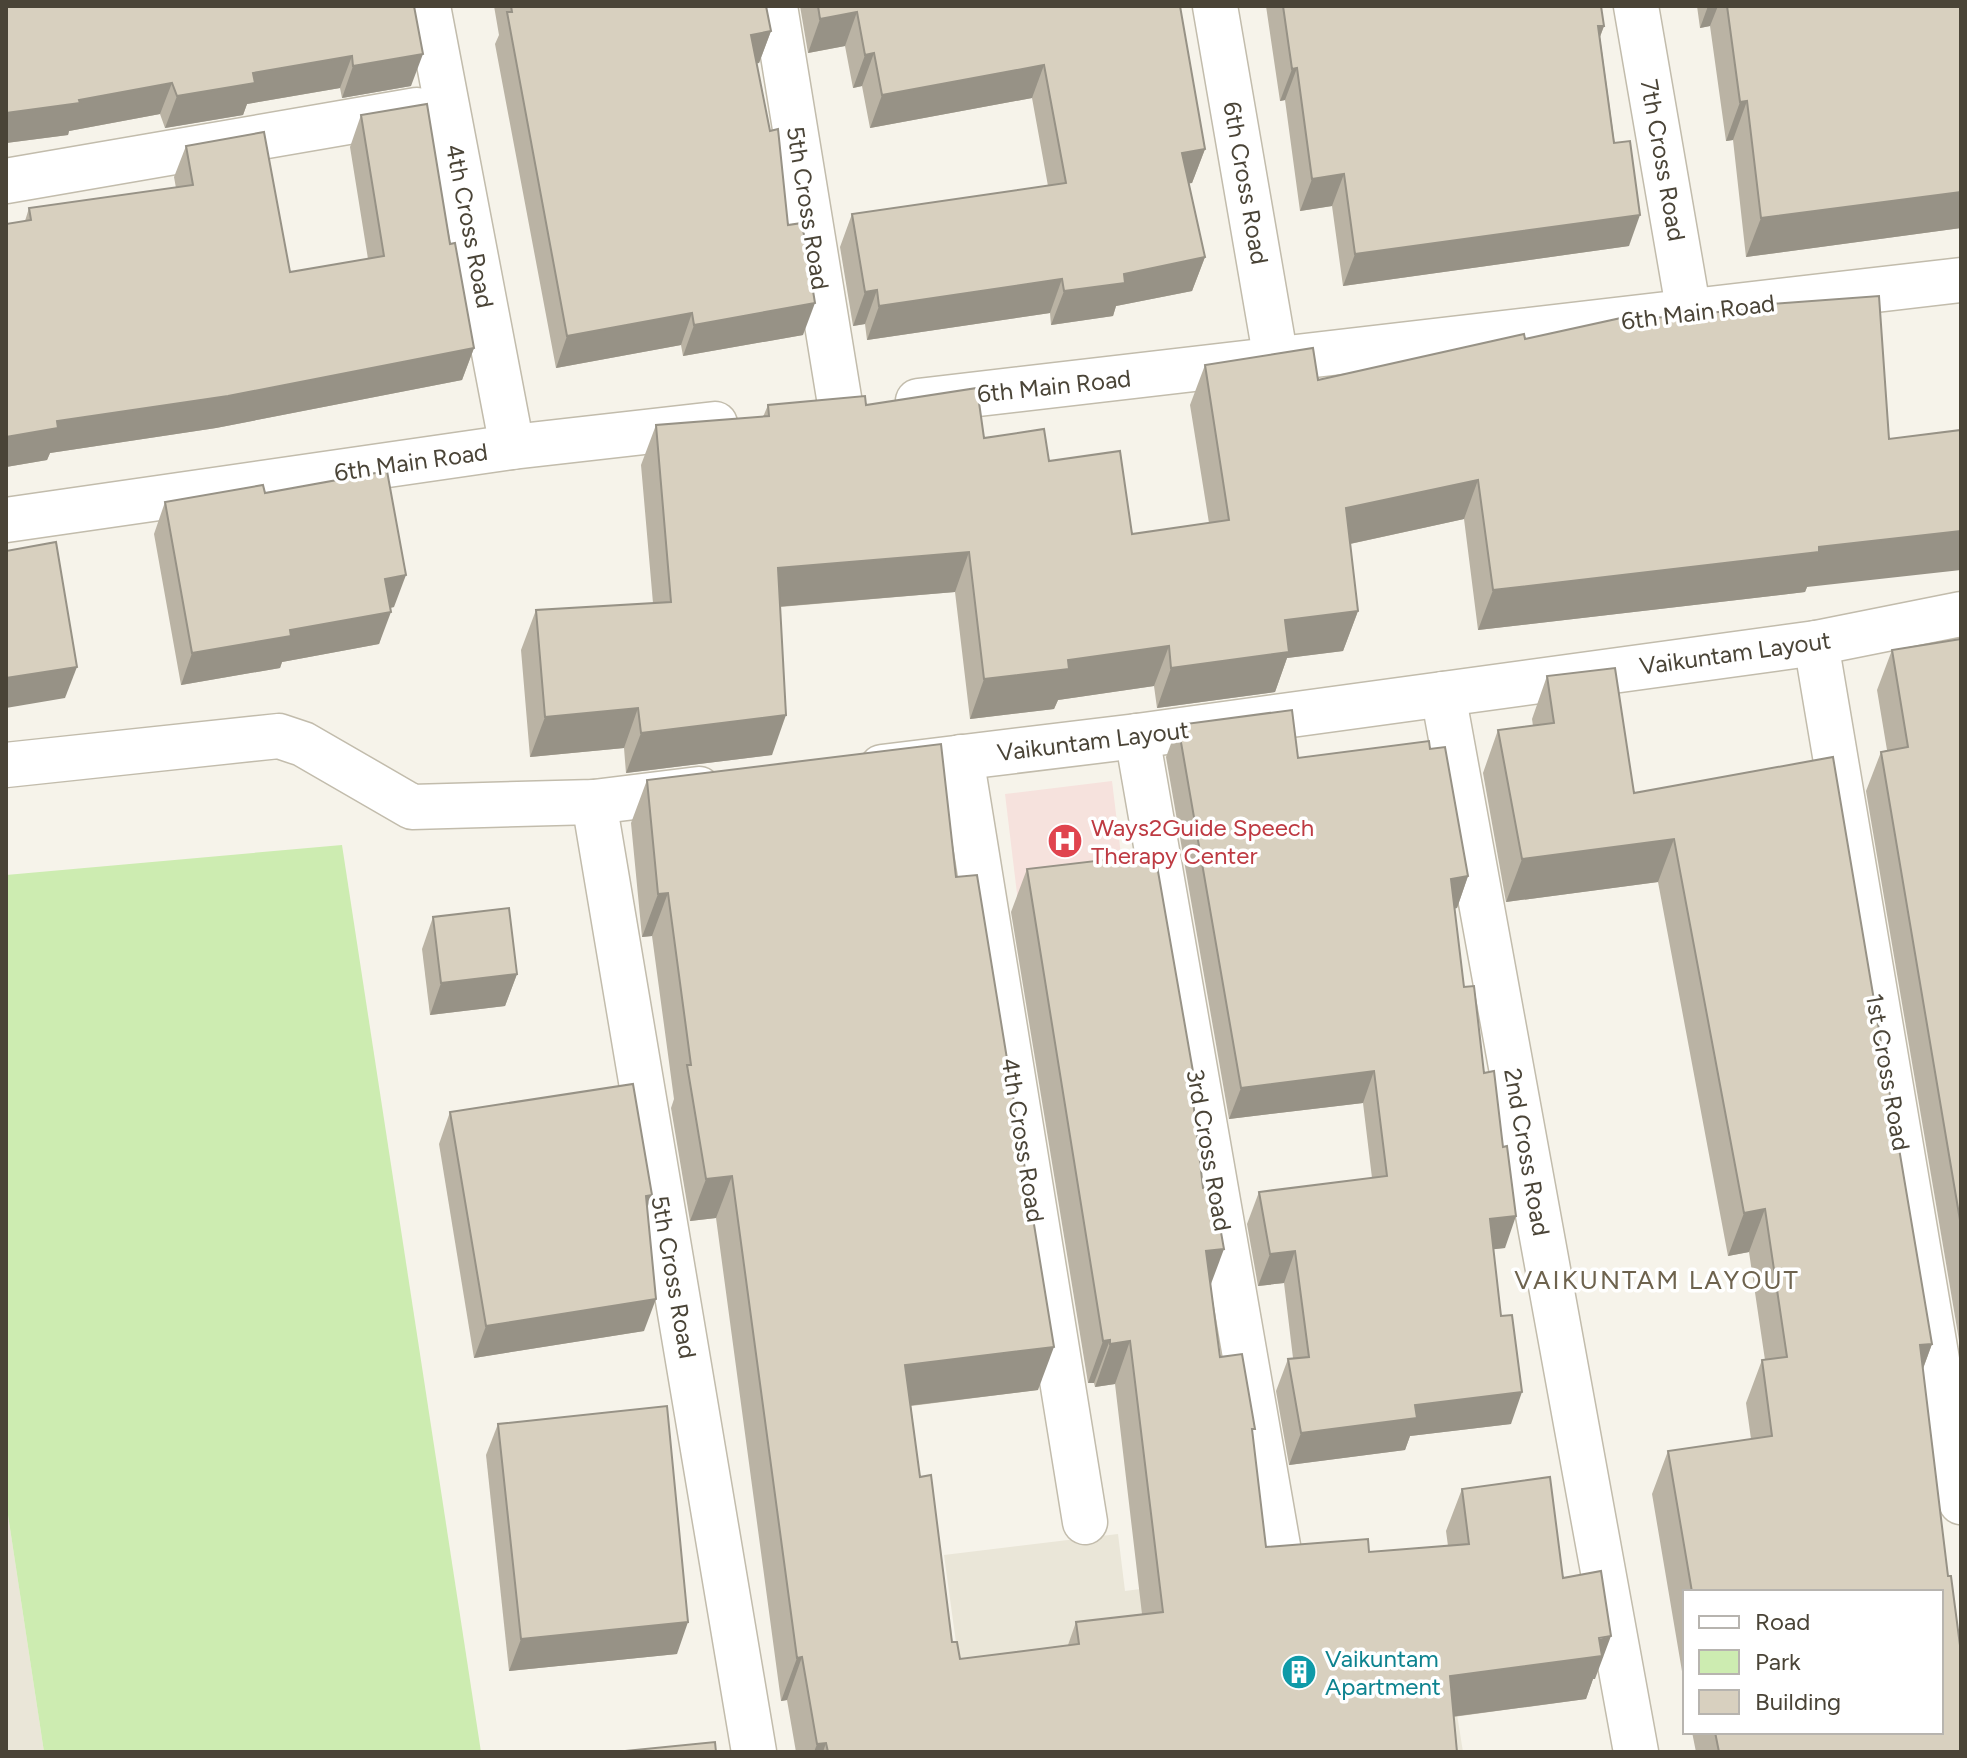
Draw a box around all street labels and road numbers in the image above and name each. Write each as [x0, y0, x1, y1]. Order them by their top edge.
street label: 7th Cross Road [1634, 77, 1692, 243]
street label: 6th Cross Road [1217, 99, 1275, 267]
street label: 5th Cross Road [781, 124, 835, 292]
street label: 4th Cross Road [440, 142, 500, 310]
street label: 6th Main Road [1619, 288, 1777, 336]
street label: 6th Main Road [976, 363, 1132, 409]
street label: 6th Main Road [332, 437, 490, 487]
street label: Vaikuntam Layout [1638, 625, 1832, 681]
street label: Vaikuntam Layout [996, 715, 1190, 767]
street label: 1st Cross Road [1860, 991, 1916, 1153]
street label: 4th Cross Road [996, 1056, 1050, 1224]
street label: 2nd Cross Road [1498, 1066, 1556, 1238]
street label: 3rd Cross Road [1180, 1067, 1238, 1233]
street label: 5th Cross Road [645, 1193, 703, 1361]

